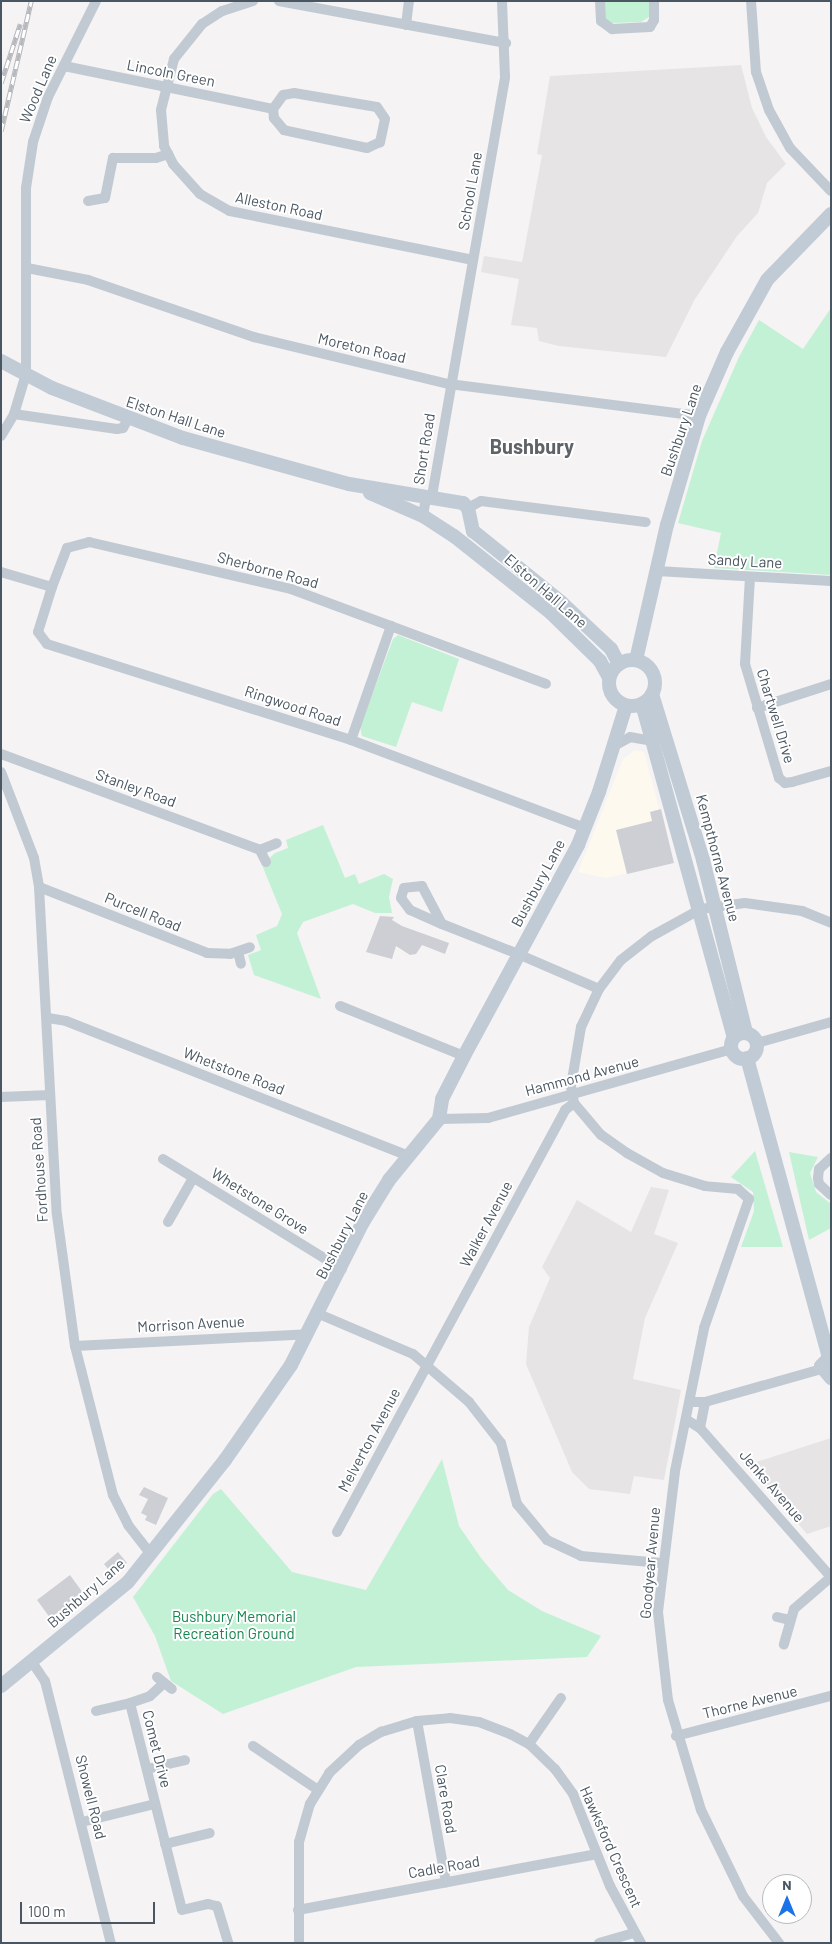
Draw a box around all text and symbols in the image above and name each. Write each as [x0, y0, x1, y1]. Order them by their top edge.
street label: Wood Lane [16, 52, 60, 126]
street label: Lincoln Green [125, 56, 217, 90]
street label: School Lane [454, 150, 486, 232]
street label: Alleston Road [234, 188, 324, 224]
street label: Moreton Road [316, 329, 408, 367]
street label: Bushbury Lane [657, 381, 705, 479]
street label: Elston Hall Lane [124, 392, 228, 442]
street label: Short Road [409, 412, 439, 486]
district label: Bushbury [490, 434, 574, 458]
street label: Sherborne Road [215, 548, 321, 592]
street label: Elston Hall Lane [501, 550, 591, 632]
street label: Sandy Lane [707, 550, 783, 572]
street label: Chartwell Drive [753, 667, 799, 765]
street label: Ringwood Road [242, 682, 344, 730]
street label: Stanley Road [93, 765, 179, 811]
street label: Kempthorne Avenue [692, 792, 744, 924]
street label: Bushbury Lane [507, 836, 569, 930]
street label: Purcell Road [102, 888, 184, 936]
street label: Whetstone Road [181, 1043, 287, 1099]
street label: Hammond Avenue [523, 1052, 641, 1100]
street label: Fordhouse Road [26, 1117, 52, 1223]
street label: Whetstone Grove [208, 1164, 312, 1238]
street label: Walker Avenue [456, 1178, 516, 1270]
street label: Bushbury Lane [312, 1188, 372, 1282]
street label: Morrison Avenue [137, 1312, 245, 1336]
street label: Melverton Avenue [334, 1385, 404, 1495]
street label: Jenks Avenue [736, 1446, 808, 1526]
street label: Goodyear Avenue [636, 1506, 664, 1620]
street label: Bushbury Lane [44, 1554, 128, 1632]
park label: Bushbury Memorial Recreation Ground [172, 1607, 296, 1642]
street label: Thorne Avenue [701, 1682, 799, 1722]
street label: Comet Drive [139, 1708, 175, 1790]
street label: Showell Road [72, 1753, 110, 1841]
street label: Clare Road [431, 1763, 461, 1835]
street label: Hawksford Crescent [576, 1783, 646, 1911]
street label: Cadle Road [407, 1852, 481, 1882]
north arrow [762, 1874, 812, 1924]
text: N [782, 1876, 792, 1893]
scale bar [22, 1892, 158, 1924]
text: 100 m [28, 1902, 66, 1920]

